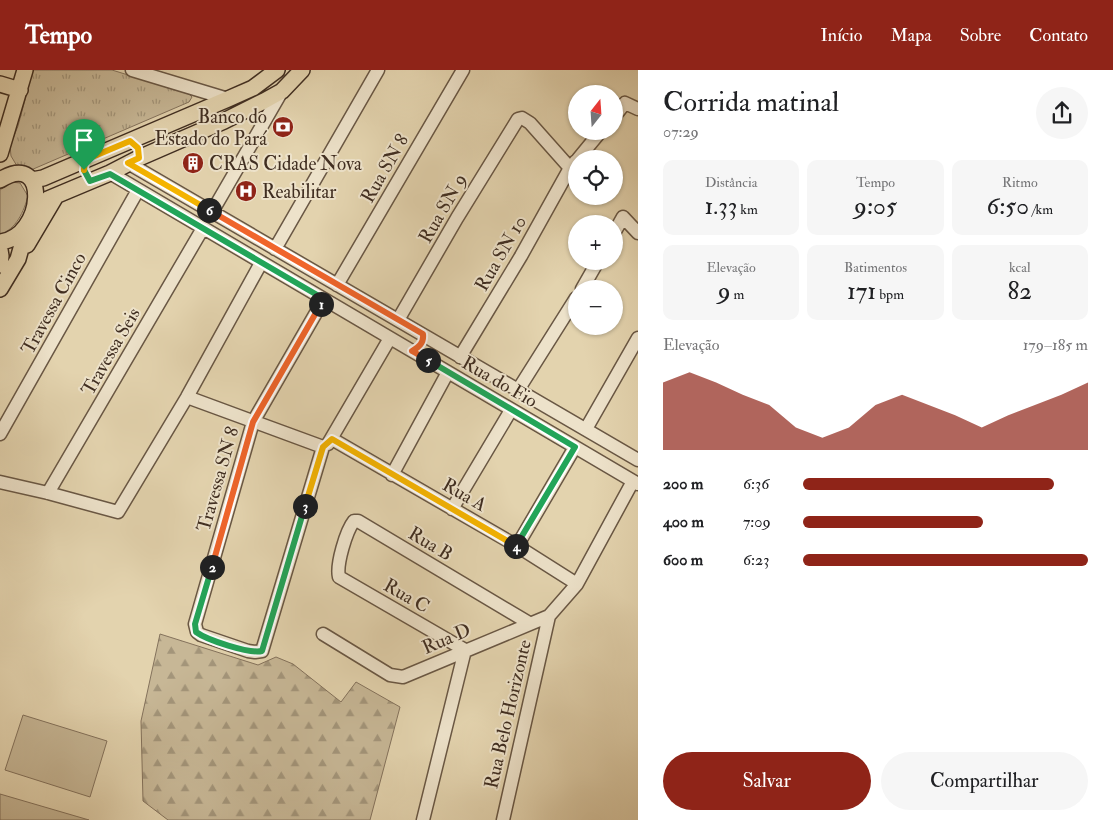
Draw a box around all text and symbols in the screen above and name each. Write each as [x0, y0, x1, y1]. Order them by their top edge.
text: Tempo [25, 20, 92, 51]
text: Início [821, 24, 862, 47]
text: Mapa [890, 24, 932, 47]
text: Sobre [960, 24, 1001, 47]
text: Contato [1029, 24, 1088, 47]
north arrow [568, 85, 622, 140]
map controls [568, 85, 623, 335]
text: Corrida matinal [663, 85, 839, 120]
button: share [1036, 87, 1088, 139]
place label: Banco do Estado do Pará [154, 105, 267, 151]
bank icon: Banco do Estado do Pará [271, 115, 295, 139]
pin [63, 119, 105, 170]
text: 07:29 [663, 122, 699, 142]
icon: arrive [70, 126, 98, 154]
street label: Rua SN 8 [356, 130, 414, 207]
button: locate [568, 150, 623, 205]
building icon: CRAS Cidade Nova [181, 151, 205, 175]
place label: CRAS Cidade Nova [209, 152, 362, 176]
street label: Rua SN 9 [413, 169, 472, 248]
text: Distância [705, 174, 757, 191]
text: Tempo [856, 174, 895, 191]
text: Ritmo [1002, 174, 1038, 191]
hospital icon: Reabilitar [234, 179, 258, 203]
place label: Reabilitar [262, 180, 336, 204]
text: 1.33 [704, 191, 737, 222]
text: 9:05 [854, 191, 897, 222]
text: 6:50 [987, 191, 1029, 222]
pin: 6 [196, 198, 222, 222]
text: km [737, 201, 758, 218]
text: /km [1029, 201, 1053, 218]
text: 6 [206, 202, 213, 219]
street label: Rua SN 10 [470, 212, 532, 295]
button: + [568, 215, 623, 270]
street label: Travessa Cinco [16, 248, 92, 359]
text: Elevação [706, 259, 756, 276]
text: Batimentos [844, 259, 907, 276]
text: kcal [1009, 259, 1031, 276]
text: 9 [718, 276, 731, 307]
text: 171 [847, 276, 876, 307]
text: 82 [1008, 276, 1032, 307]
button: − [568, 280, 623, 335]
text: m [731, 286, 744, 303]
text: bpm [876, 286, 904, 303]
pin: 1 [308, 292, 334, 316]
text: 1 [319, 296, 324, 313]
street label: Travessa Seis [76, 303, 146, 400]
text: Elevação [663, 335, 719, 355]
text: 179–185 m [1023, 335, 1088, 355]
pin: 5 [416, 348, 440, 372]
street label: Rua do Fio [457, 351, 542, 413]
text: 5 [425, 352, 432, 369]
street label: Travessa SN 8 [192, 424, 244, 534]
street label: Rua A [438, 473, 491, 517]
text: 200 m [663, 474, 703, 494]
text: 6:36 [743, 474, 769, 494]
pin: 3 [292, 494, 318, 518]
text: 3 [303, 498, 308, 515]
text: 400 m [663, 512, 704, 532]
text: 7:09 [743, 512, 771, 532]
street label: Rua B [404, 521, 457, 566]
pin: 4 [504, 534, 528, 558]
text: 4 [513, 538, 520, 555]
text: 600 m [663, 550, 703, 570]
text: 6:23 [743, 550, 769, 570]
pin: 2 [200, 554, 224, 580]
text: 2 [209, 559, 216, 576]
street label: Rua C [379, 573, 434, 619]
street label: Rua D [418, 618, 474, 660]
street label: Rua Belo Horizonte [479, 637, 537, 791]
button: Salvar [663, 752, 871, 810]
button: Compartilhar [881, 752, 1088, 810]

